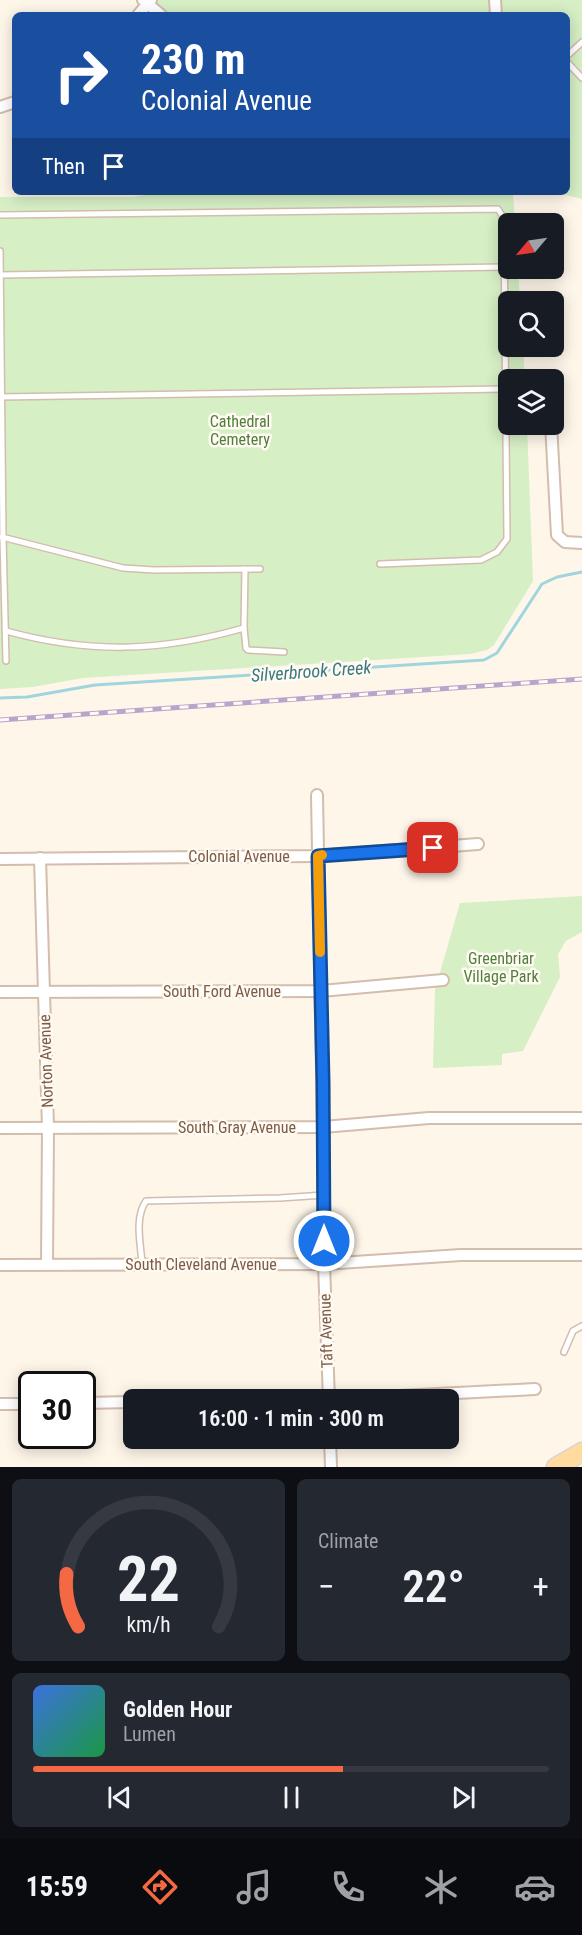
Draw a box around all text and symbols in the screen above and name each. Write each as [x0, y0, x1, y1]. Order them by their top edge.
text: 230 m [141, 35, 246, 84]
icon: right [42, 36, 120, 114]
text: Colonial Avenue [141, 85, 312, 117]
icon: arrive [97, 150, 130, 183]
text: Then [42, 154, 85, 179]
north arrow [498, 213, 564, 279]
map controls [498, 213, 564, 435]
button: search [498, 291, 564, 357]
button: layers [498, 369, 564, 435]
park label: Cathedral Cemetery [210, 412, 270, 449]
water label: Silverbrook Creek [250, 656, 373, 686]
pin [407, 822, 458, 873]
icon: arrive [416, 831, 449, 864]
street label: Colonial Avenue [188, 847, 290, 866]
park label: Greenbriar Village Park [463, 949, 539, 986]
street label: South Ford Avenue [163, 982, 281, 1001]
street label: Norton Avenue [35, 1014, 57, 1108]
street label: South Gray Avenue [178, 1118, 296, 1137]
position arrow [292, 1209, 356, 1273]
street label: South Cleveland Avenue [125, 1255, 277, 1274]
street label: Taft Avenue [315, 1293, 337, 1369]
speed limit sign: 30 [18, 1371, 96, 1449]
text: 16:00 · 1 min · 300 m [198, 1406, 384, 1431]
text: Climate [318, 1529, 378, 1553]
text: 22 [117, 1543, 180, 1616]
text: 22° [402, 1560, 465, 1613]
text: − [318, 1567, 335, 1606]
text: + [533, 1567, 549, 1606]
text: km/h [126, 1612, 171, 1637]
text: Golden Hour [123, 1697, 232, 1722]
text: Lumen [123, 1722, 176, 1746]
icon: previous [103, 1781, 136, 1814]
icon: pause [275, 1781, 308, 1814]
icon: next [447, 1781, 480, 1814]
icon: directions [139, 1866, 181, 1908]
icon: music [233, 1866, 275, 1908]
icon: phone [327, 1866, 369, 1908]
icon: climate [420, 1866, 462, 1908]
icon: car [514, 1866, 556, 1908]
text: 15:59 [26, 1871, 88, 1903]

